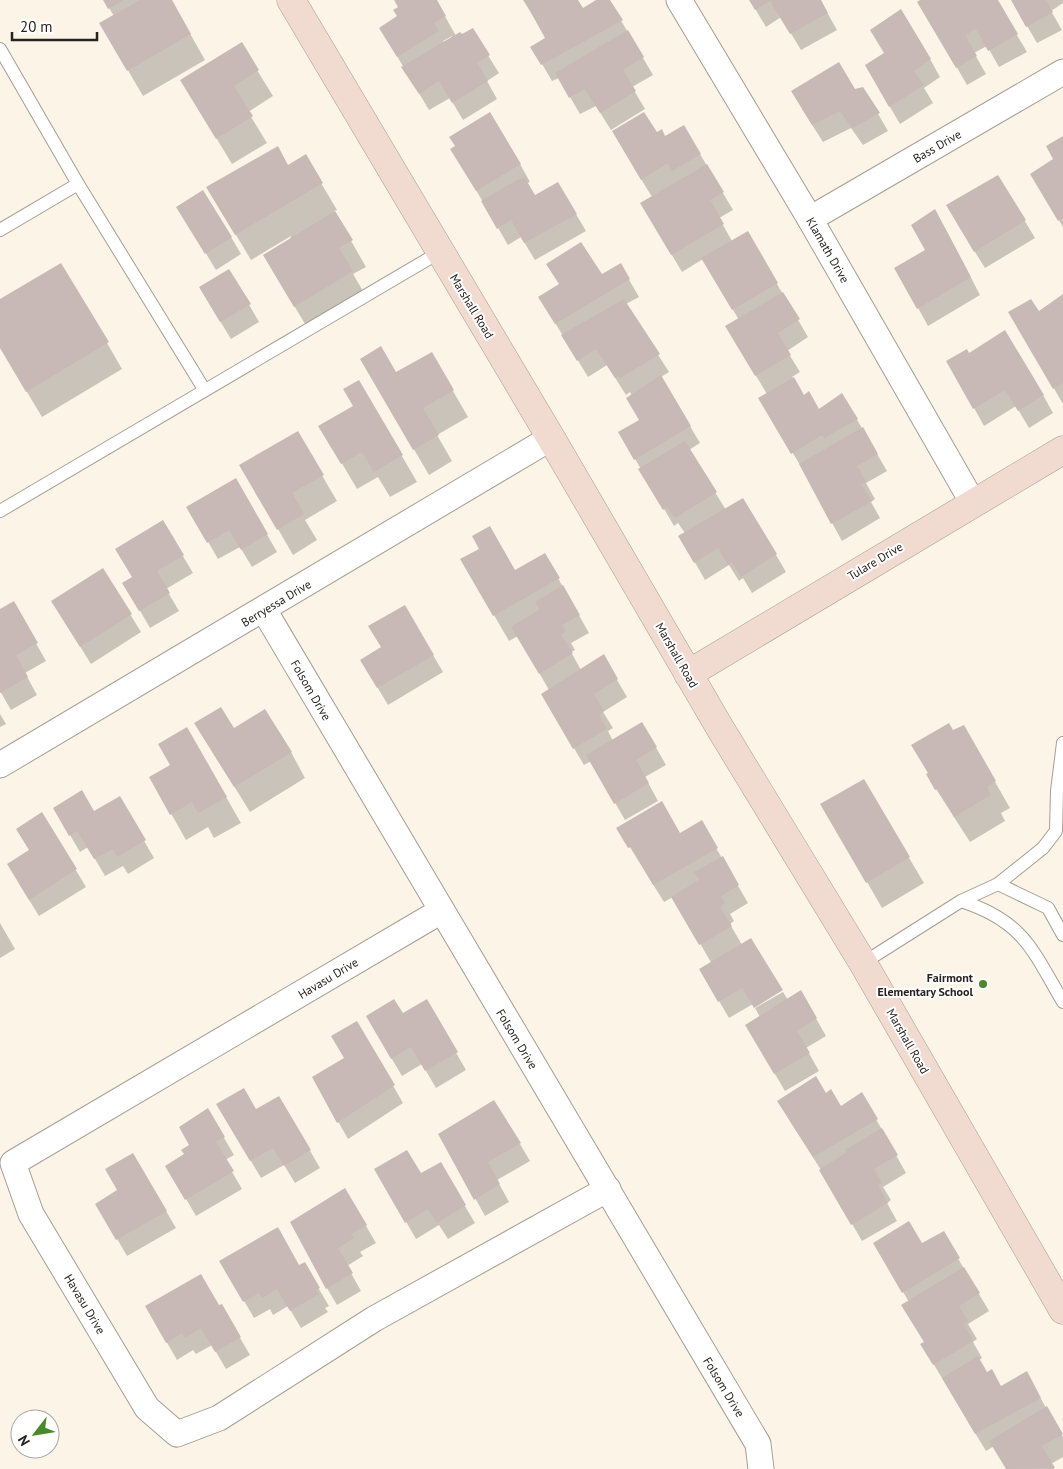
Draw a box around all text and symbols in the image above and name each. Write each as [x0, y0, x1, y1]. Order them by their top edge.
scale bar [12, 10, 98, 42]
text: 20 m [20, 17, 53, 36]
street label: Bass Drive [910, 126, 964, 166]
street label: Klamath Drive [803, 215, 853, 285]
street label: Marshall Road [447, 271, 497, 341]
street label: Tulare Drive [845, 539, 905, 583]
street label: Berryessa Drive [238, 576, 314, 630]
street label: Marshall Road [652, 620, 702, 690]
street label: Folsom Drive [288, 657, 334, 723]
street label: Havasu Drive [295, 954, 361, 1002]
place label: Fairmont Elementary School [878, 970, 974, 999]
marker: Fairmont Elementary School [977, 978, 989, 990]
street label: Folsom Drive [493, 1006, 541, 1072]
street label: Marshall Road [883, 1006, 933, 1076]
street label: Havasu Drive [61, 1271, 109, 1337]
street label: Folsom Drive [700, 1354, 748, 1420]
north arrow [10, 1409, 60, 1459]
text: N [14, 1432, 34, 1449]

